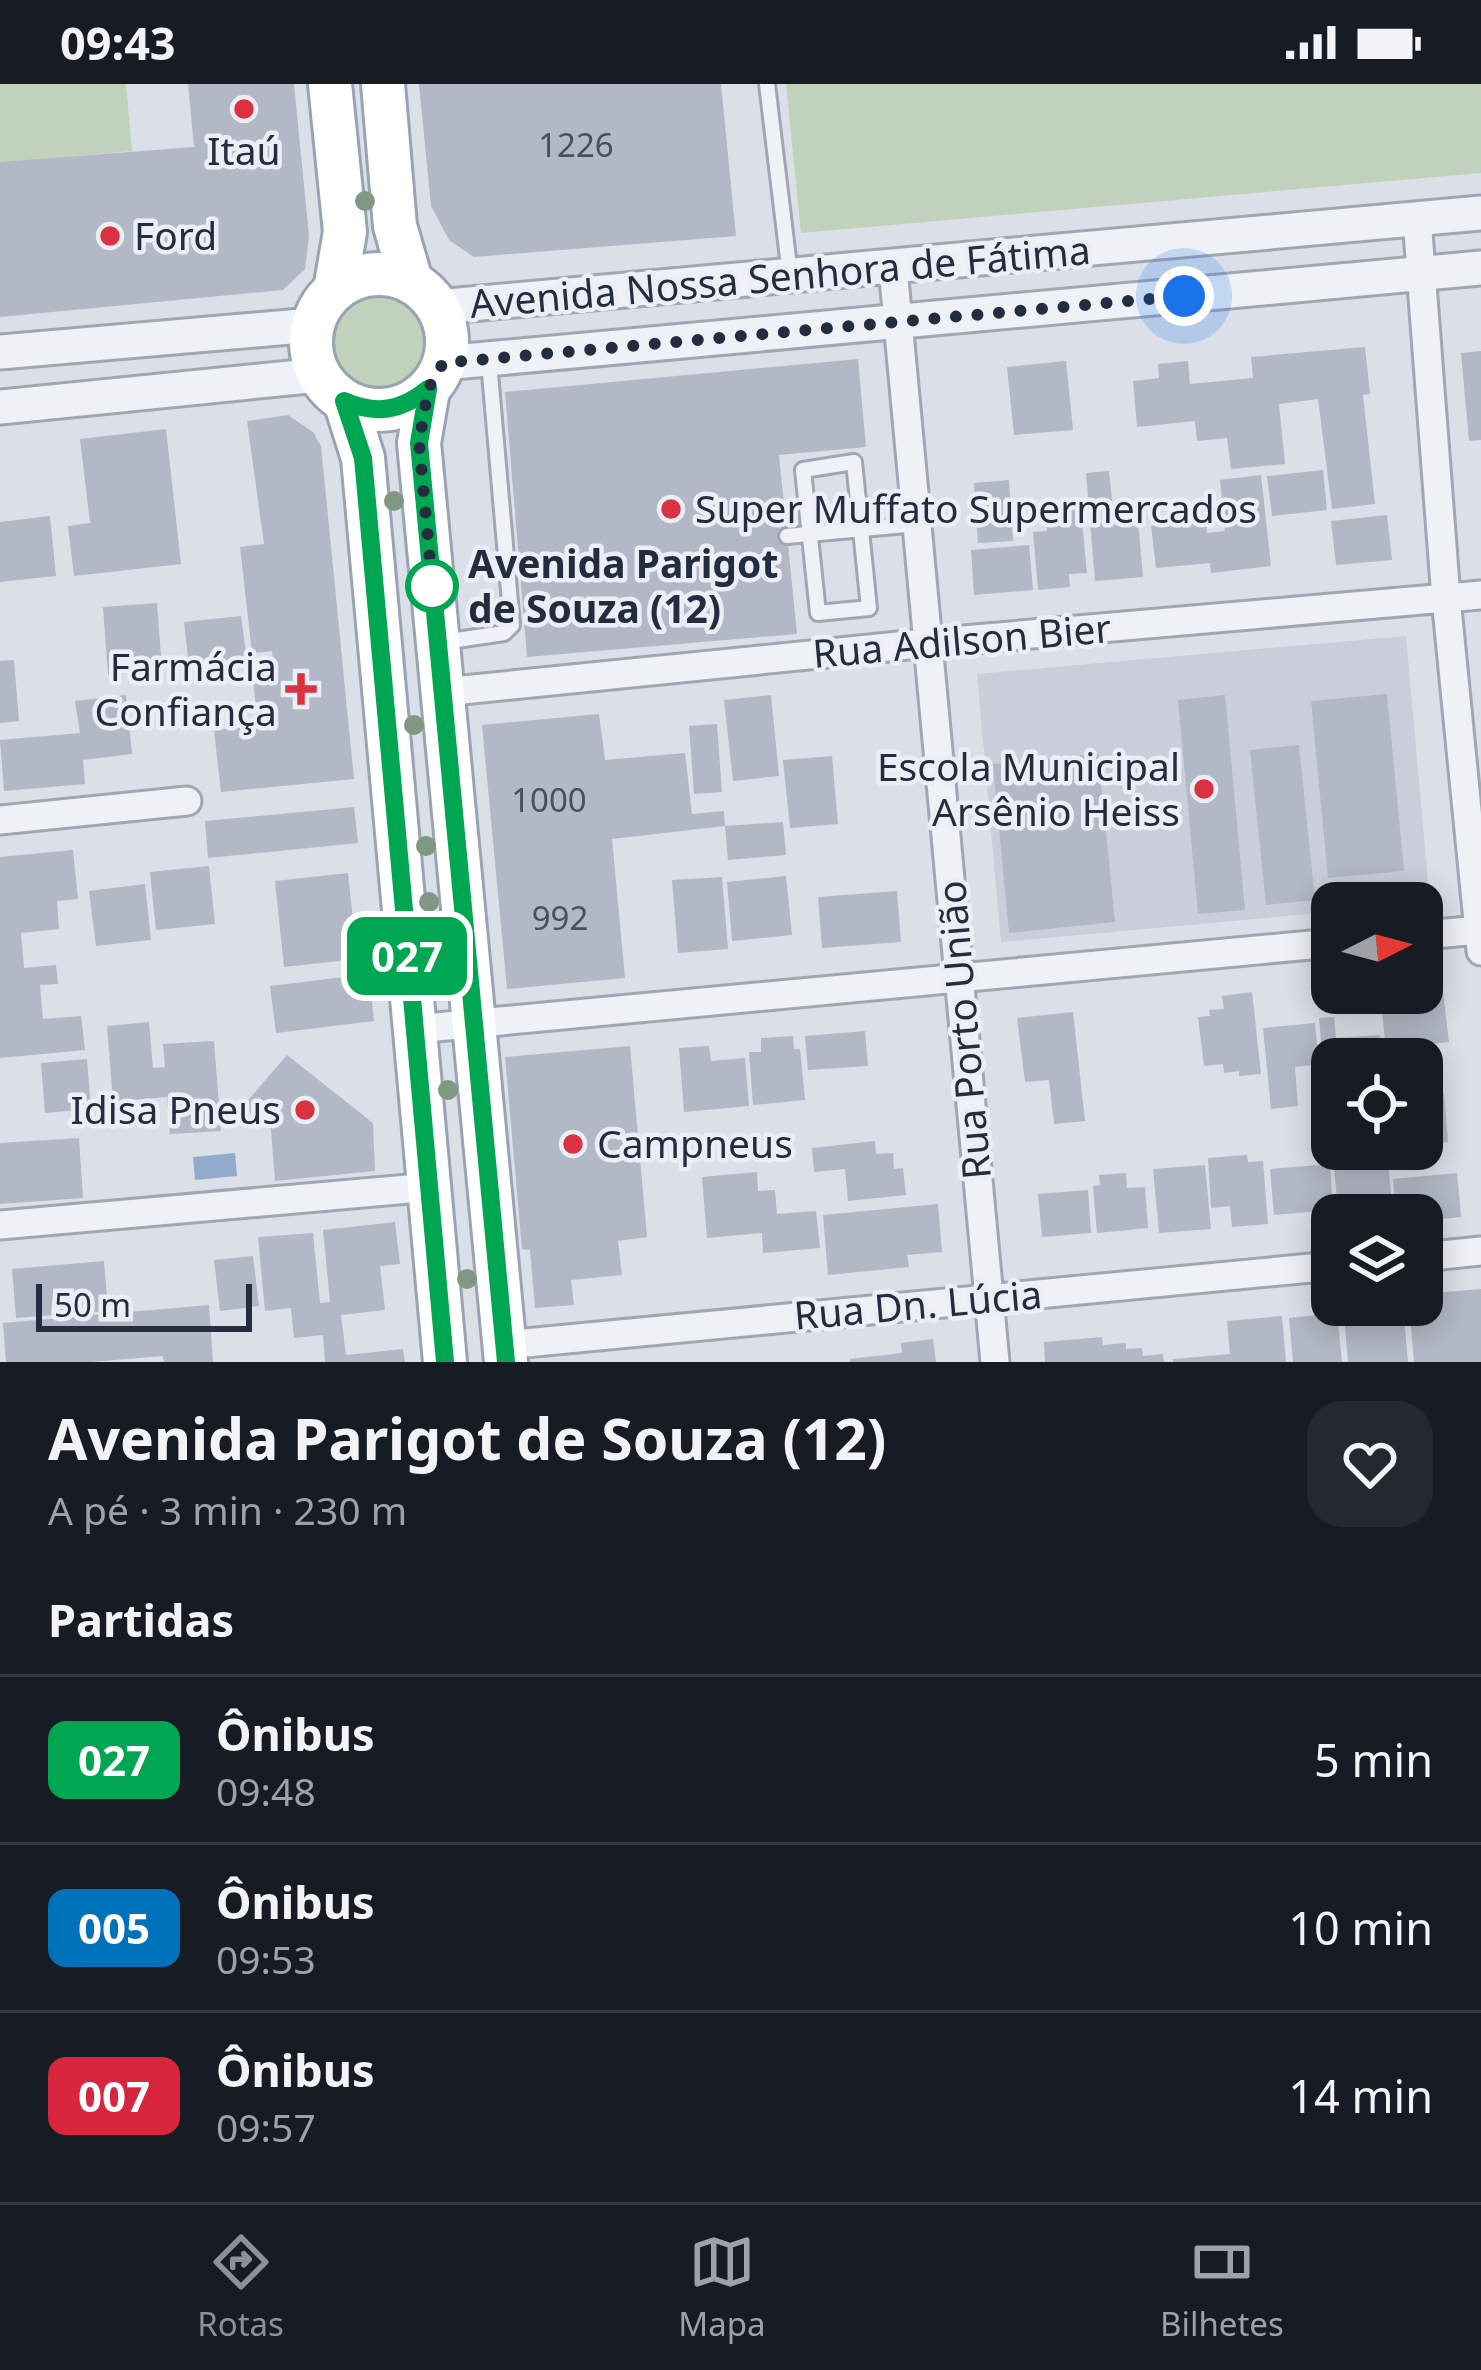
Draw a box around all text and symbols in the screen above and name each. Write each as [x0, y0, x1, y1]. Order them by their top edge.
text: 09:43 [60, 12, 176, 73]
marker: Itaú [231, 96, 257, 122]
house number: 1226 [538, 122, 614, 167]
place label: Itaú [207, 123, 281, 176]
place label: Ford [134, 208, 217, 261]
street label: Avenida Nossa Senhora de Fátima [467, 222, 1092, 329]
marker: Ford [97, 223, 123, 249]
your location [1154, 266, 1214, 326]
place label: Super Muffato Supermercados [695, 481, 1257, 534]
marker: Super Muffato Supermercados [658, 496, 684, 522]
place label: Avenida Parigot de Souza (12) [468, 536, 778, 634]
marker: Avenida Parigot de Souza (12) [407, 561, 457, 611]
street label: Rua Adilson Bier [810, 600, 1113, 679]
place label: Farmácia Confiança [95, 639, 277, 737]
marker: Farmácia Confiança [288, 676, 314, 702]
place label: Escola Municipal Arsênio Heiss [877, 739, 1180, 837]
marker: Escola Municipal Arsênio Heiss [1191, 776, 1217, 802]
house number: 1000 [511, 777, 587, 822]
street label: Rua Porto União [923, 879, 1002, 1182]
north arrow [1311, 882, 1443, 1014]
map controls [1311, 882, 1443, 1326]
house number: 992 [532, 895, 588, 940]
line badge: 027 [338, 917, 476, 995]
text: 027 [371, 927, 443, 984]
button: locate [1311, 1038, 1443, 1170]
place label: Idisa Pneus [71, 1082, 281, 1135]
marker: Idisa Pneus [292, 1097, 318, 1123]
place label: Campneus [597, 1116, 793, 1169]
marker: Campneus [560, 1131, 586, 1157]
button: layers [1311, 1194, 1443, 1326]
street label: Rua Dn. Lúcia [792, 1266, 1044, 1341]
scale bar [36, 1278, 252, 1331]
text: 50 m [54, 1282, 131, 1327]
text: Avenida Parigot de Souza (12) [48, 1399, 886, 1477]
button: heart [1307, 1401, 1433, 1527]
text: A pé · 3 min · 230 m [48, 1483, 407, 1536]
text: Partidas [48, 1589, 234, 1650]
text: Ônibus [216, 1703, 375, 1764]
text: 5 min [1314, 1729, 1433, 1790]
text: 027 [78, 1731, 150, 1788]
text: 09:48 [216, 1764, 316, 1817]
text: Ônibus [216, 1871, 375, 1932]
text: 10 min [1288, 1897, 1433, 1958]
text: 005 [78, 1899, 150, 1956]
text: 09:53 [216, 1932, 316, 1985]
text: Ônibus [216, 2039, 375, 2100]
text: 14 min [1288, 2065, 1433, 2126]
text: 007 [78, 2067, 150, 2124]
text: 09:57 [216, 2100, 316, 2153]
tab: Rotas [197, 2229, 284, 2346]
tab: Mapa [678, 2229, 766, 2346]
tab: Bilhetes [1160, 2229, 1284, 2346]

